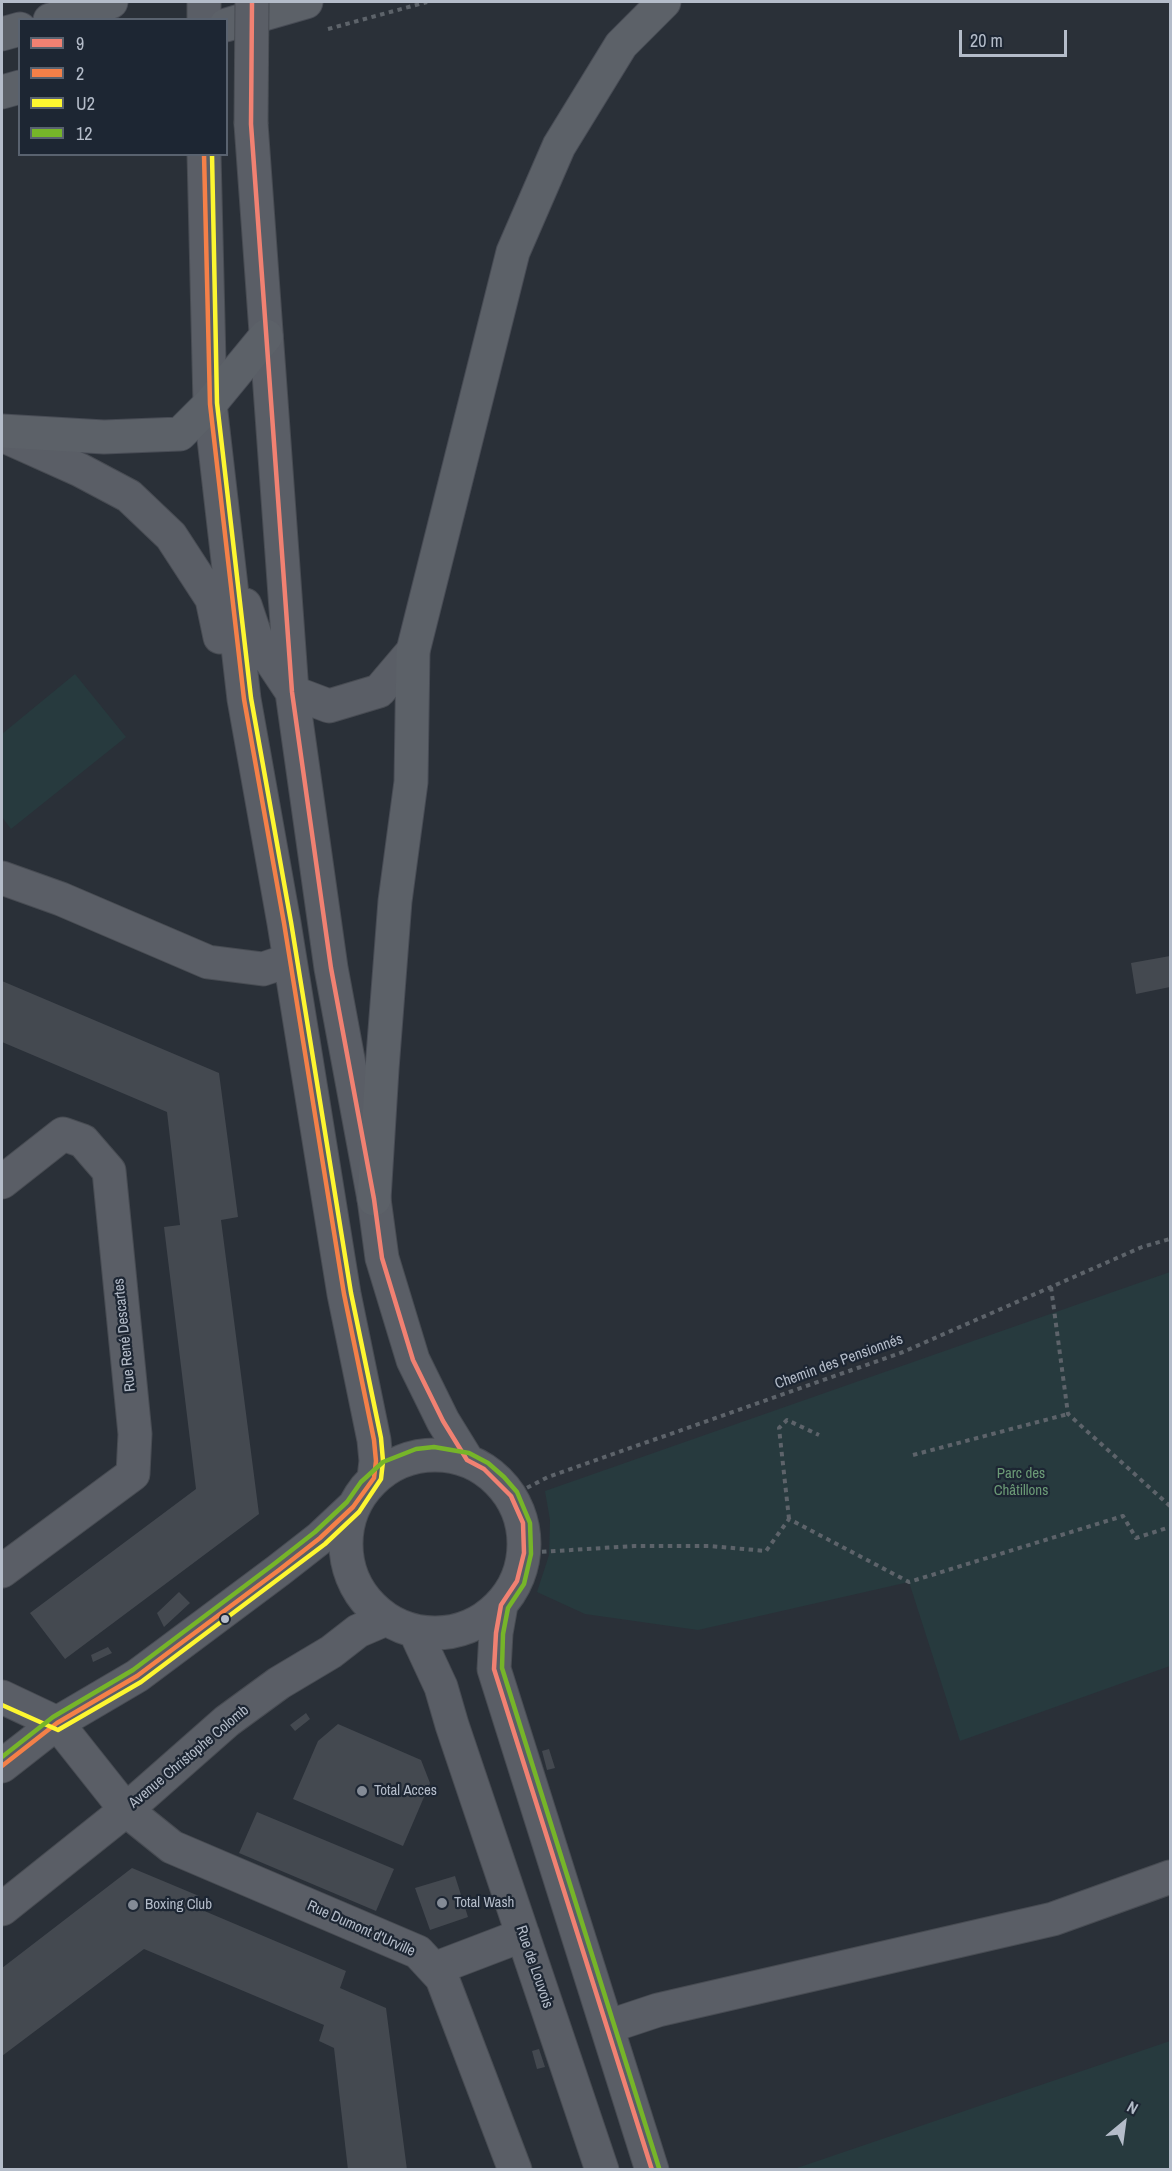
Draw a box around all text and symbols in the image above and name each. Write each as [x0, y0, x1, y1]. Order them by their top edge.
legend [18, 18, 228, 156]
scale bar [962, 18, 1070, 56]
text: 20 m [970, 28, 1003, 53]
text: 9 [76, 31, 84, 56]
text: 2 [76, 61, 84, 86]
text: U2 [76, 91, 95, 116]
text: 12 [76, 121, 92, 146]
street label: Rue René Descartes [110, 1277, 140, 1393]
street label: Chemin des Pensionnés [773, 1331, 905, 1393]
park label: Parc des Châtillons [994, 1465, 1048, 1500]
unlabelled marker [219, 1613, 231, 1625]
street label: Avenue Christophe Colomb [125, 1702, 253, 1812]
place label: Total Acces [374, 1782, 437, 1800]
marker: Total Acces [355, 1784, 369, 1798]
place label: Total Wash [454, 1894, 514, 1912]
place label: Boxing Club [145, 1896, 212, 1914]
marker: Total Wash [435, 1896, 449, 1910]
street label: Rue Dumont d'Urville [304, 1897, 418, 1961]
marker: Boxing Club [126, 1898, 140, 1912]
street label: Rue de Louvois [511, 1923, 557, 2011]
north arrow [1094, 2093, 1154, 2153]
text: N [1123, 2095, 1142, 2119]

